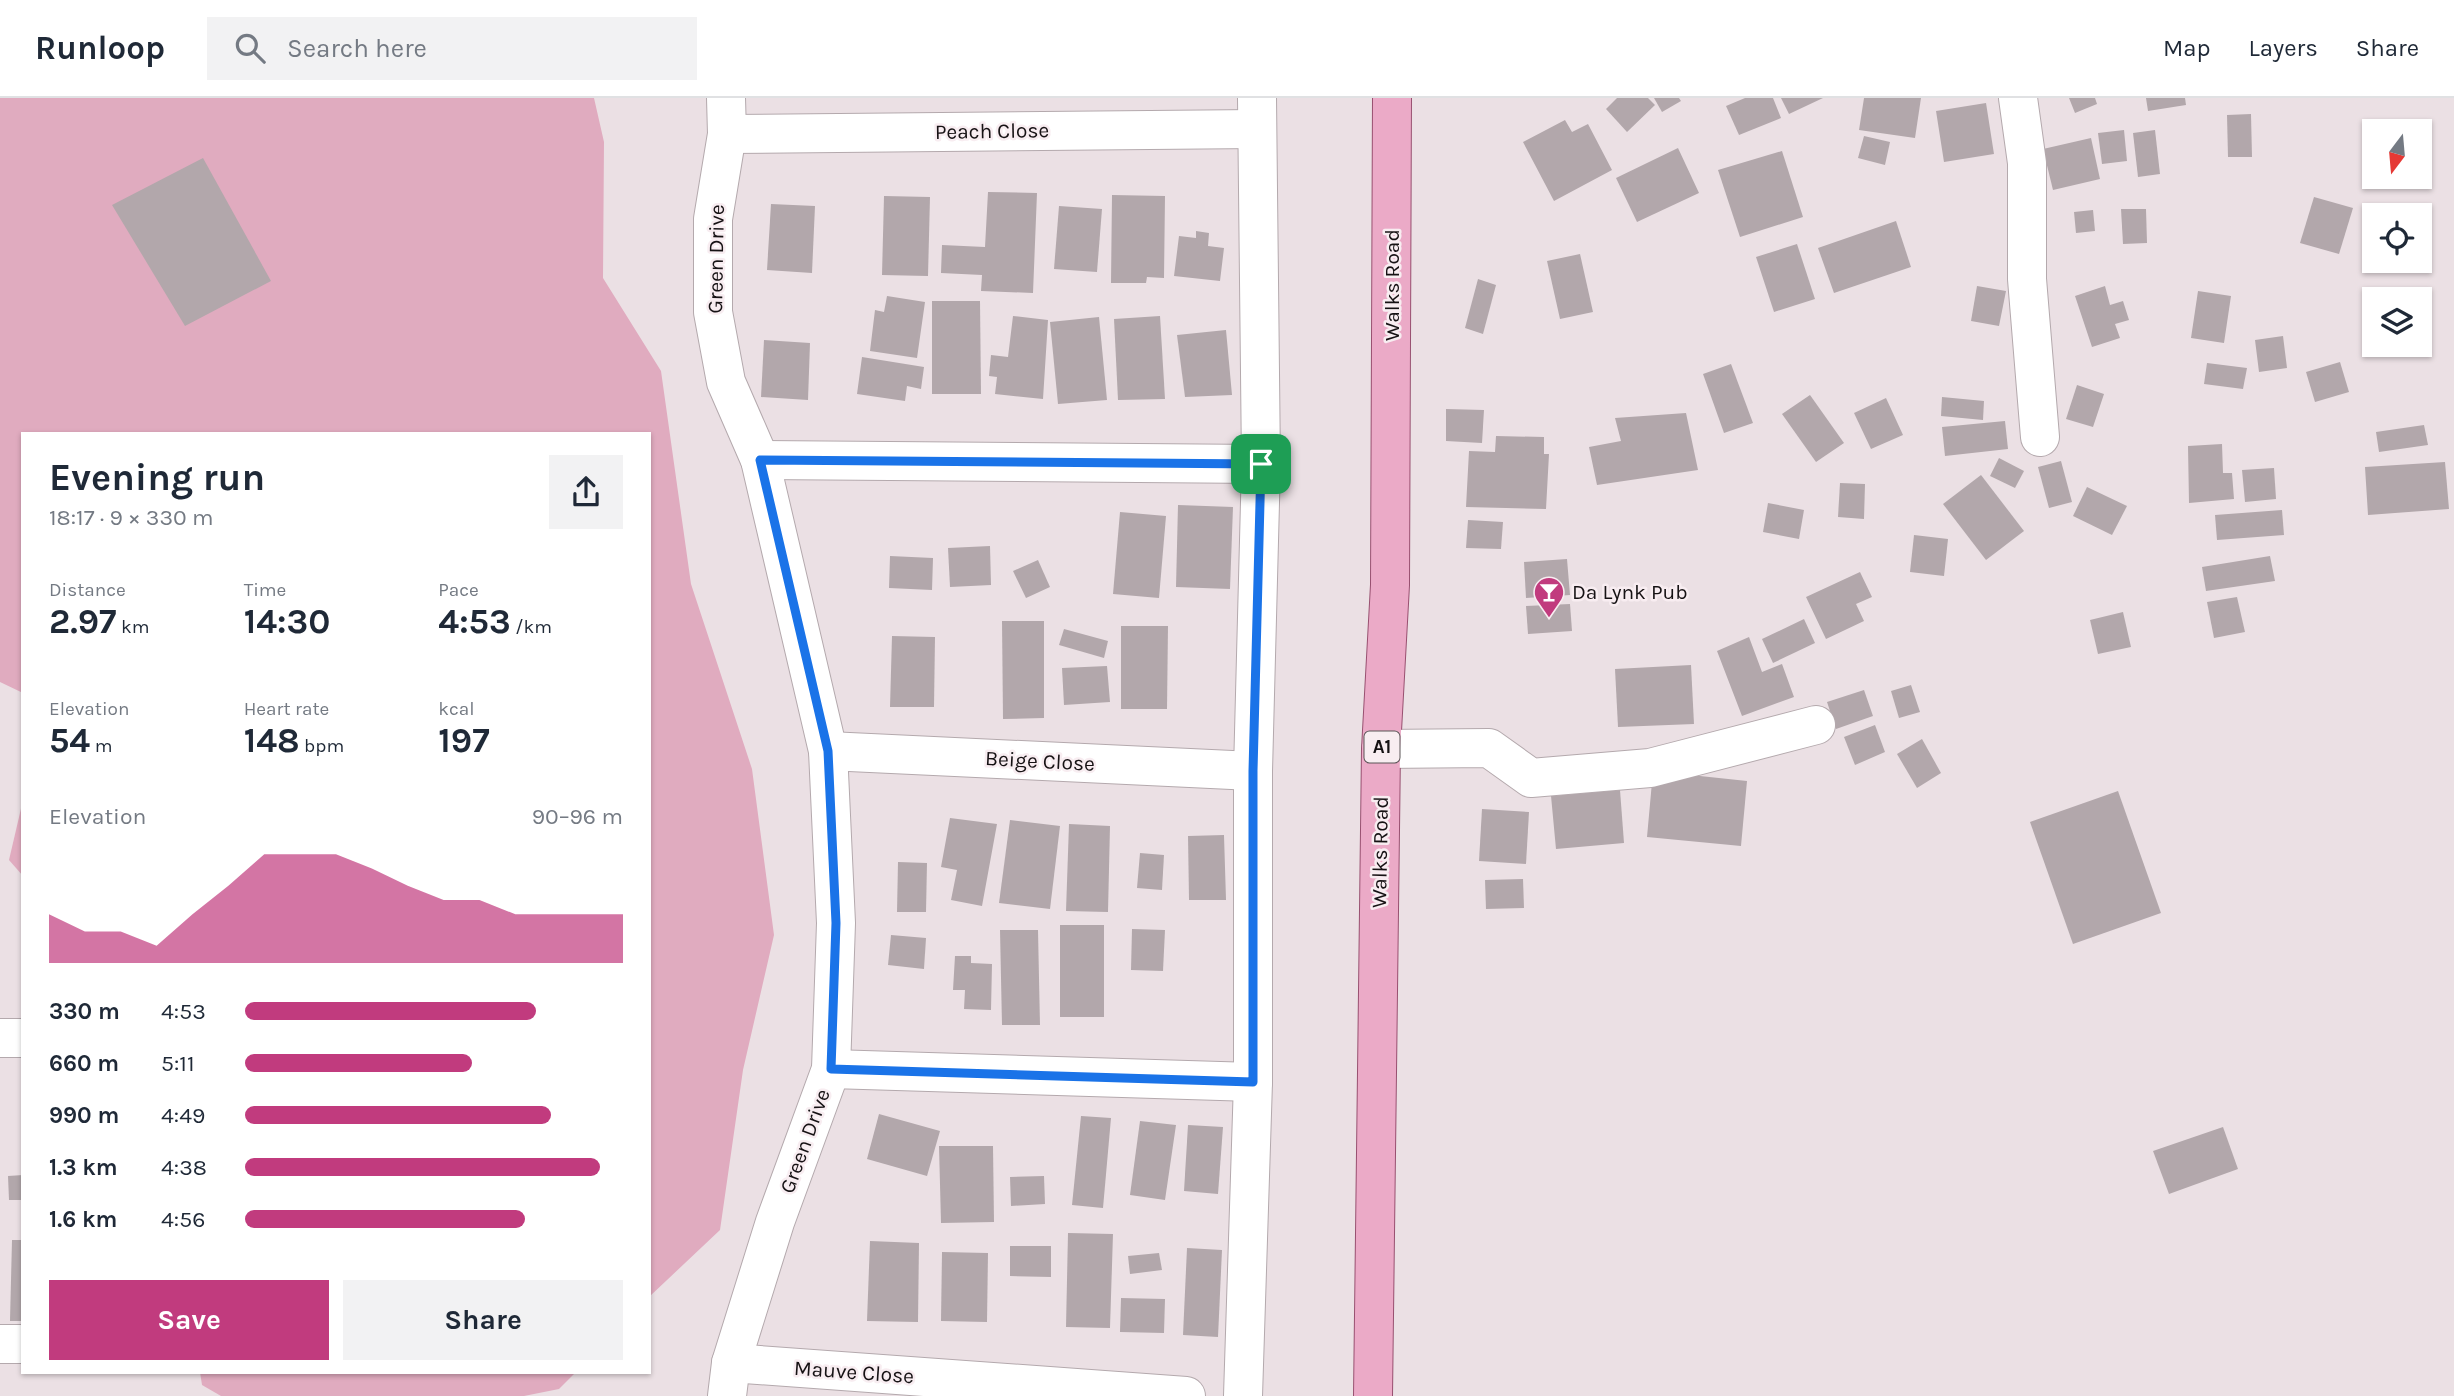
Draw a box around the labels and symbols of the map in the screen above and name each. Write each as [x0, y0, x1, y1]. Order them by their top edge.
street label: Peach Close [935, 118, 1049, 144]
north arrow [2362, 119, 2432, 189]
street label: Green Drive [703, 204, 729, 314]
street label: Walks Road [1380, 229, 1404, 341]
pin [1231, 434, 1291, 494]
bar icon: Da Lynk Pub [1532, 575, 1566, 619]
place label: Da Lynk Pub [1572, 580, 1688, 604]
road number: A1 [1364, 732, 1400, 762]
street label: Beige Close [985, 746, 1095, 776]
street label: Walks Road [1367, 796, 1393, 908]
street label: Green Drive [775, 1085, 835, 1197]
street label: Mauve Close [793, 1356, 915, 1388]

